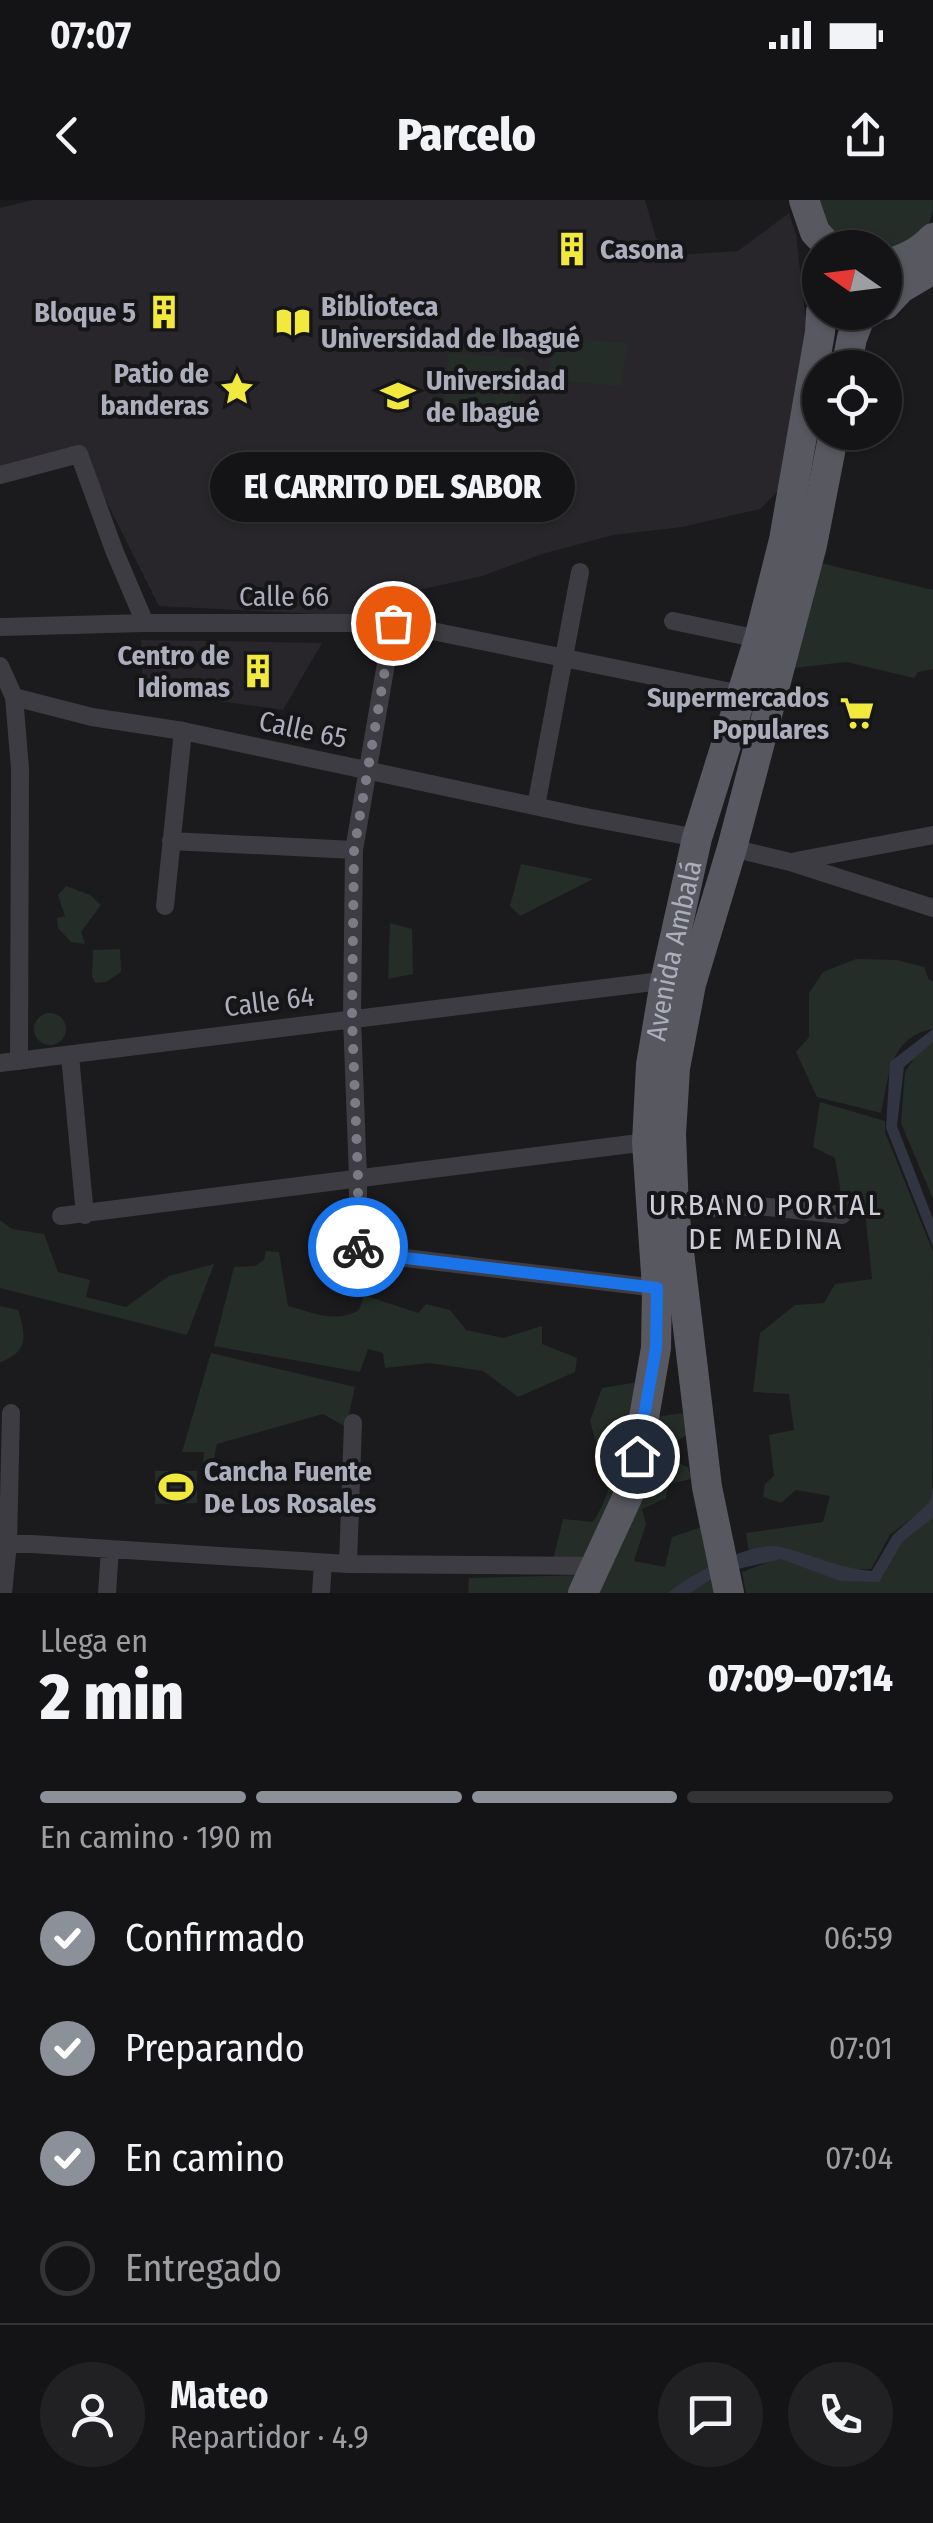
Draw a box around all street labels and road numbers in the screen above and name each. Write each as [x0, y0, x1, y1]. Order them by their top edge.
street label: Calle 66 [239, 580, 329, 613]
street label: Calle 65 [256, 704, 350, 755]
street label: Avenida Ambalá [639, 857, 709, 1043]
street label: Calle 64 [222, 980, 316, 1023]

